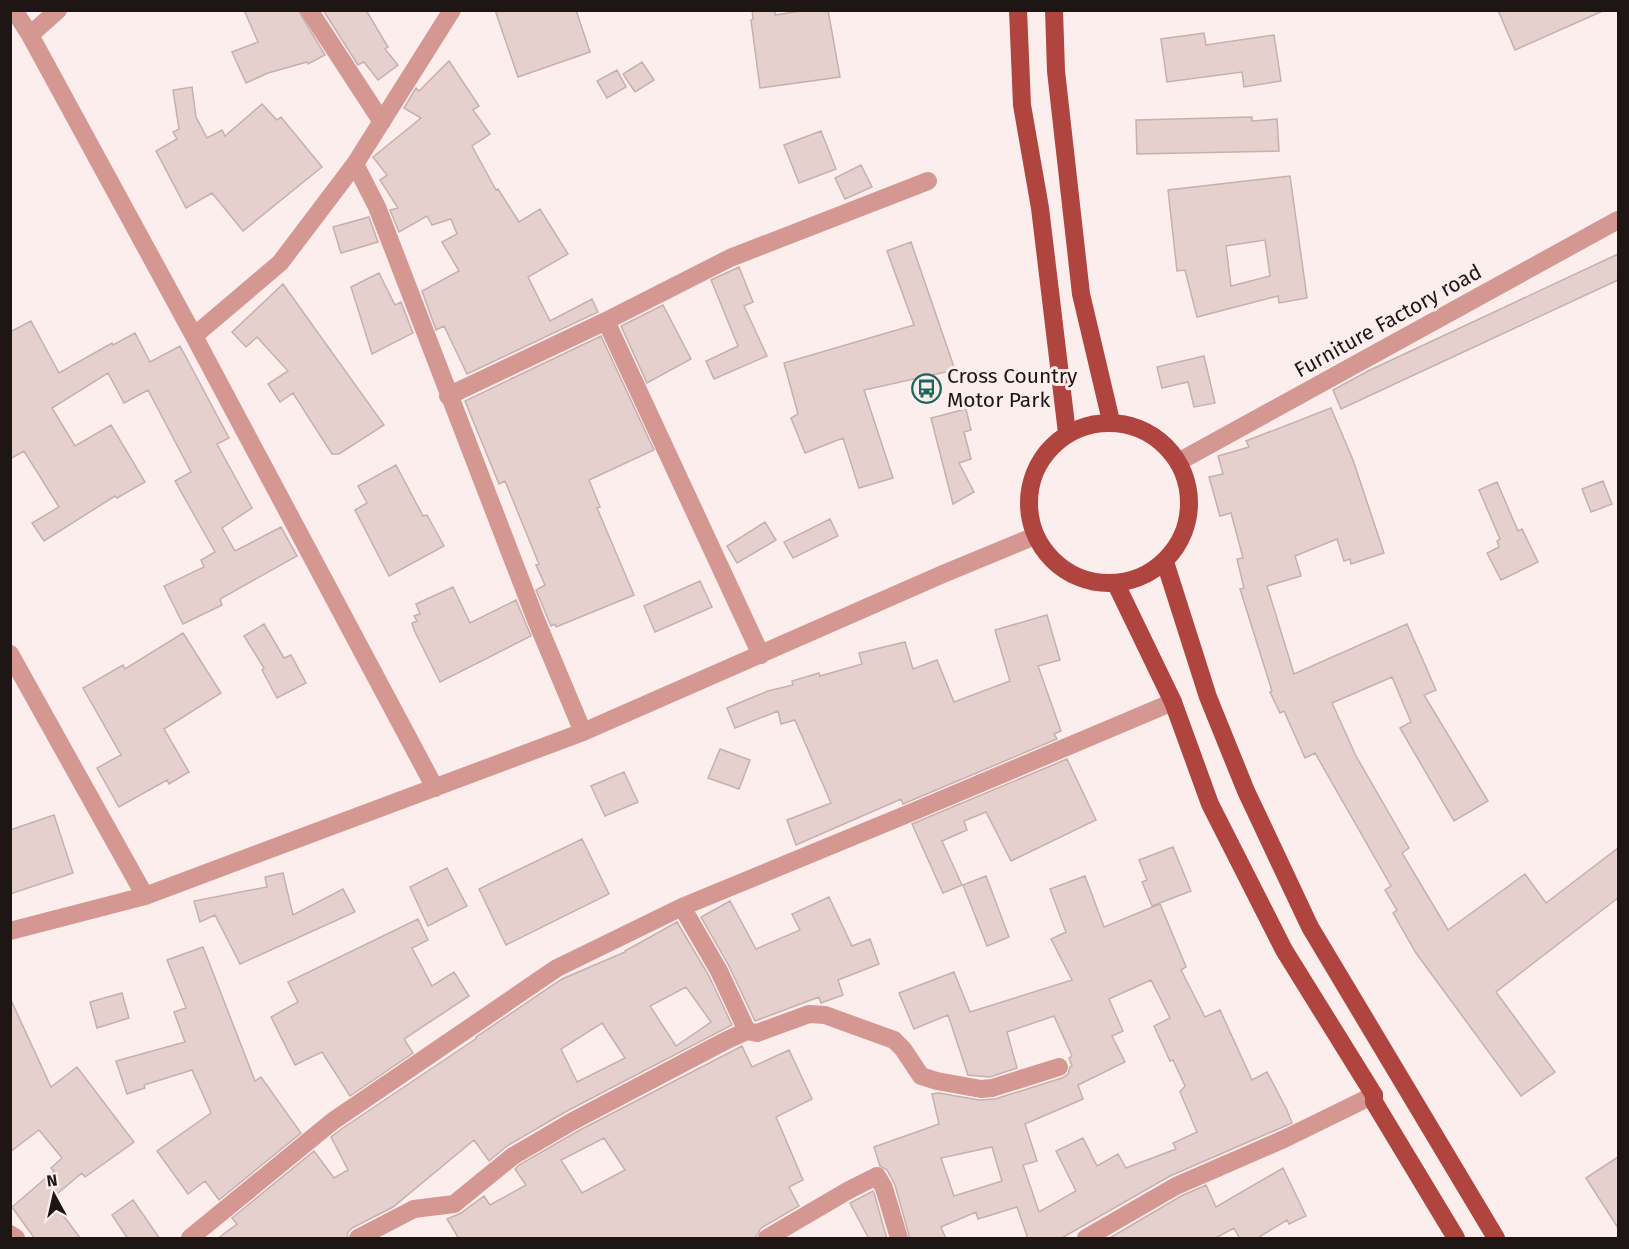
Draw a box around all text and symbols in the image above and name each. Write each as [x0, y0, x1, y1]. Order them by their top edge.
street label: Furniture Factory road [1290, 259, 1486, 383]
place label: Cross Country Motor Park [947, 363, 1078, 413]
bus stop icon: Cross Country Motor Park [910, 372, 942, 404]
north arrow [24, 1165, 84, 1225]
text: N [45, 1170, 59, 1191]

